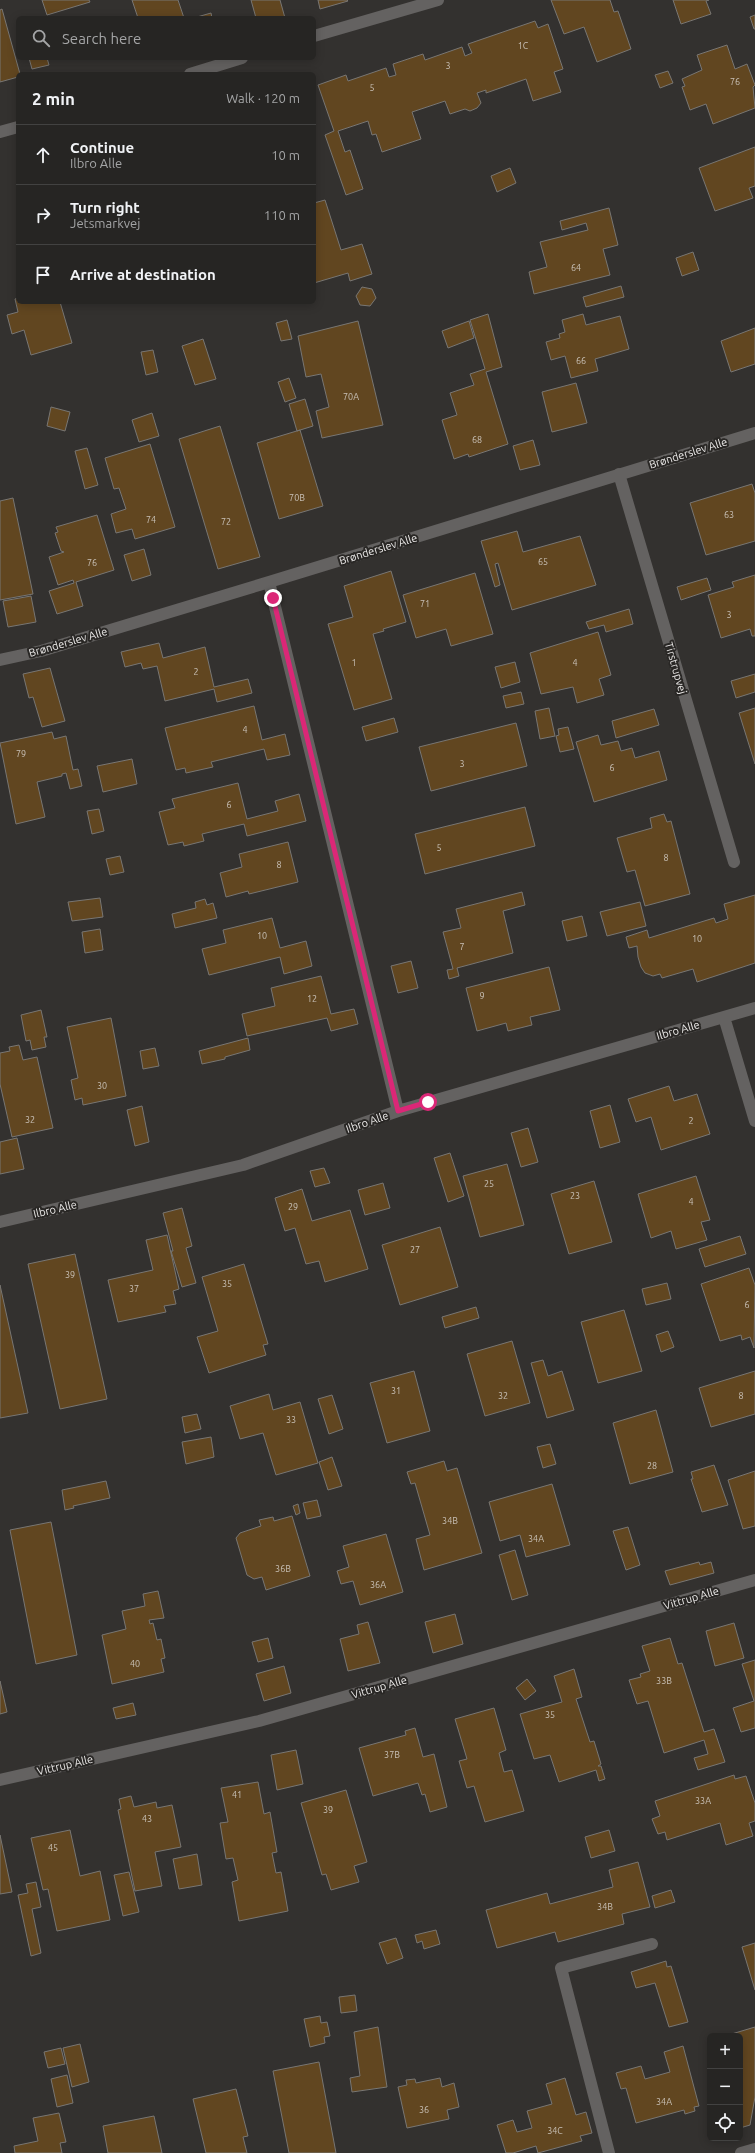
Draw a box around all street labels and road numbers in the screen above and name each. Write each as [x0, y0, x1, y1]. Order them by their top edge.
street label: Brønderslev Alle [647, 435, 729, 471]
street label: Brønderslev Alle [337, 531, 419, 567]
street label: Brønderslev Alle [27, 625, 109, 659]
street label: Tirstrupvej [663, 641, 689, 695]
street label: Ilbro Alle [655, 1018, 701, 1042]
street label: Ilbro Alle [344, 1109, 390, 1135]
street label: Ilbro Alle [32, 1198, 78, 1220]
street label: Vittrup Alle [662, 1584, 720, 1612]
street label: Vittrup Alle [350, 1673, 408, 1701]
street label: Vittrup Alle [36, 1753, 94, 1777]

